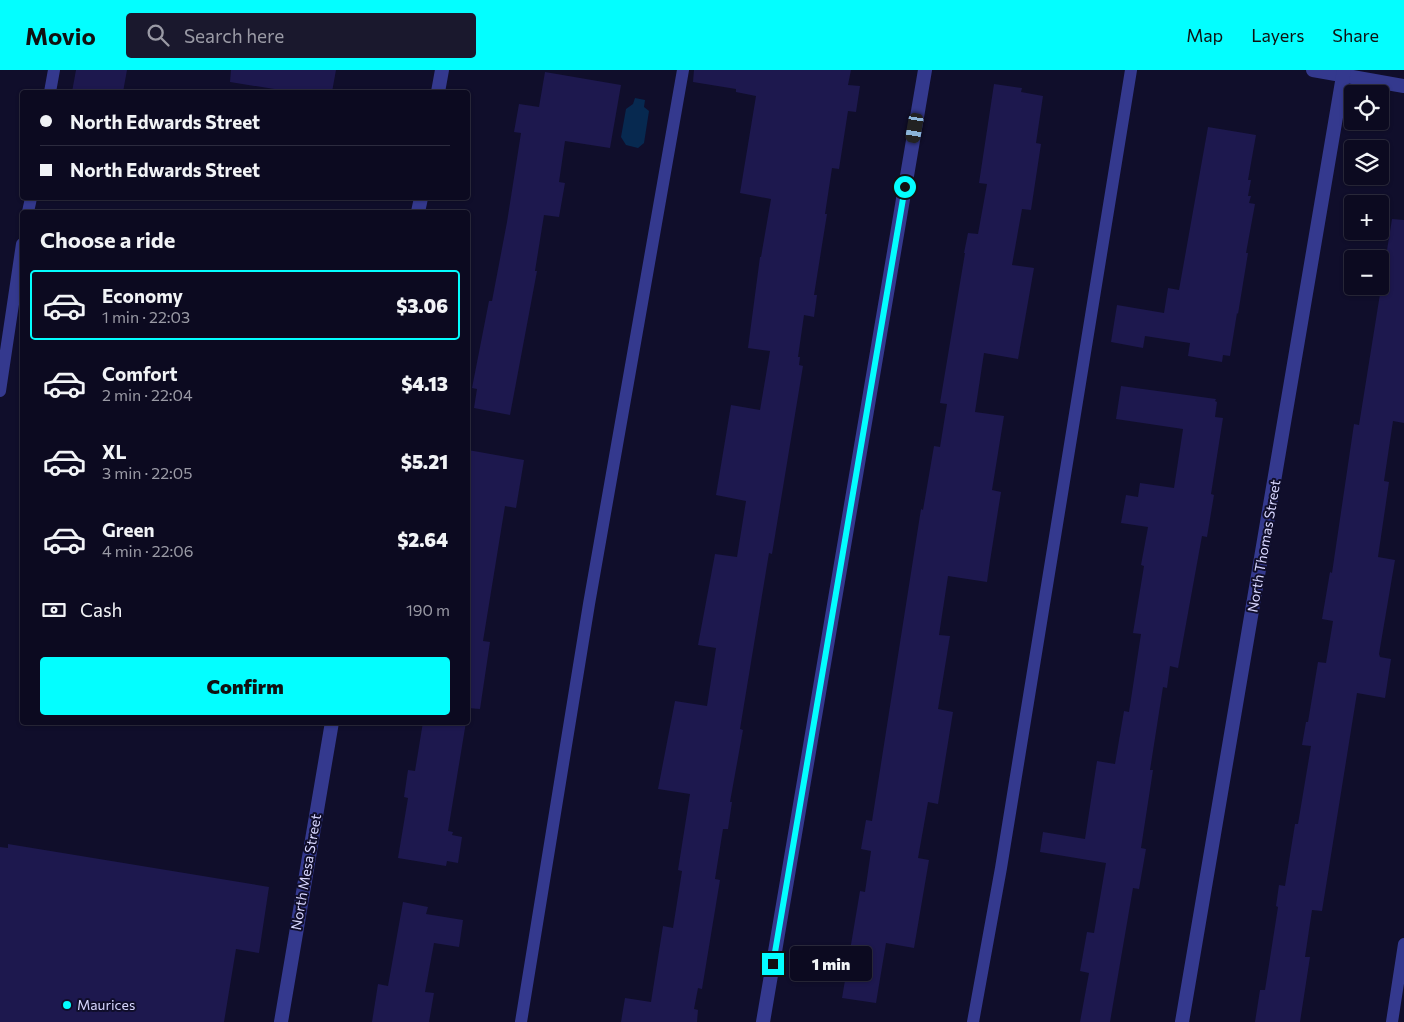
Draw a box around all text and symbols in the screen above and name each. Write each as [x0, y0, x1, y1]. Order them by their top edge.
search box [126, 13, 476, 58]
text: Movio [25, 21, 96, 50]
icon: search [144, 21, 172, 49]
text: Search here [184, 24, 284, 47]
text: Map [1186, 24, 1223, 46]
text: Layers [1251, 24, 1304, 46]
text: Share [1332, 24, 1379, 46]
map controls [1344, 85, 1389, 295]
button: locate [1344, 85, 1389, 130]
text: North Edwards Street [70, 110, 260, 133]
car [905, 112, 924, 144]
button: layers [1344, 140, 1389, 185]
text: North Edwards Street [70, 158, 260, 181]
route start [894, 176, 916, 198]
button: + [1344, 195, 1389, 240]
text: Choose a ride [40, 226, 175, 253]
button: − [1344, 250, 1389, 295]
icon: car [42, 283, 87, 328]
text: Economy [102, 284, 183, 307]
text: $3.06 [396, 294, 448, 317]
text: 1 min · 22:03 [102, 307, 190, 326]
icon: car [42, 361, 87, 406]
text: Comfort [102, 362, 178, 385]
text: $4.13 [401, 372, 448, 395]
text: 2 min · 22:04 [102, 385, 193, 404]
icon: car [42, 439, 87, 484]
text: XL [102, 440, 127, 463]
text: $5.21 [401, 450, 448, 473]
text: 3 min · 22:05 [102, 463, 193, 482]
street label: North Thomas Street [1243, 478, 1284, 614]
icon: car [42, 517, 87, 562]
text: Green [102, 518, 154, 541]
text: $2.64 [397, 528, 448, 551]
text: 4 min · 22:06 [102, 541, 193, 560]
icon: cash [40, 596, 68, 624]
text: Cash [80, 598, 122, 621]
text: 190 m [406, 600, 450, 619]
button: Confirm [40, 657, 450, 715]
street label: North Mesa Street [287, 812, 324, 931]
callout: 1 min [790, 946, 873, 982]
route end [762, 953, 784, 975]
text: 1 min [812, 954, 850, 973]
place label: Maurices [77, 996, 135, 1013]
marker: Maurices [61, 999, 73, 1011]

